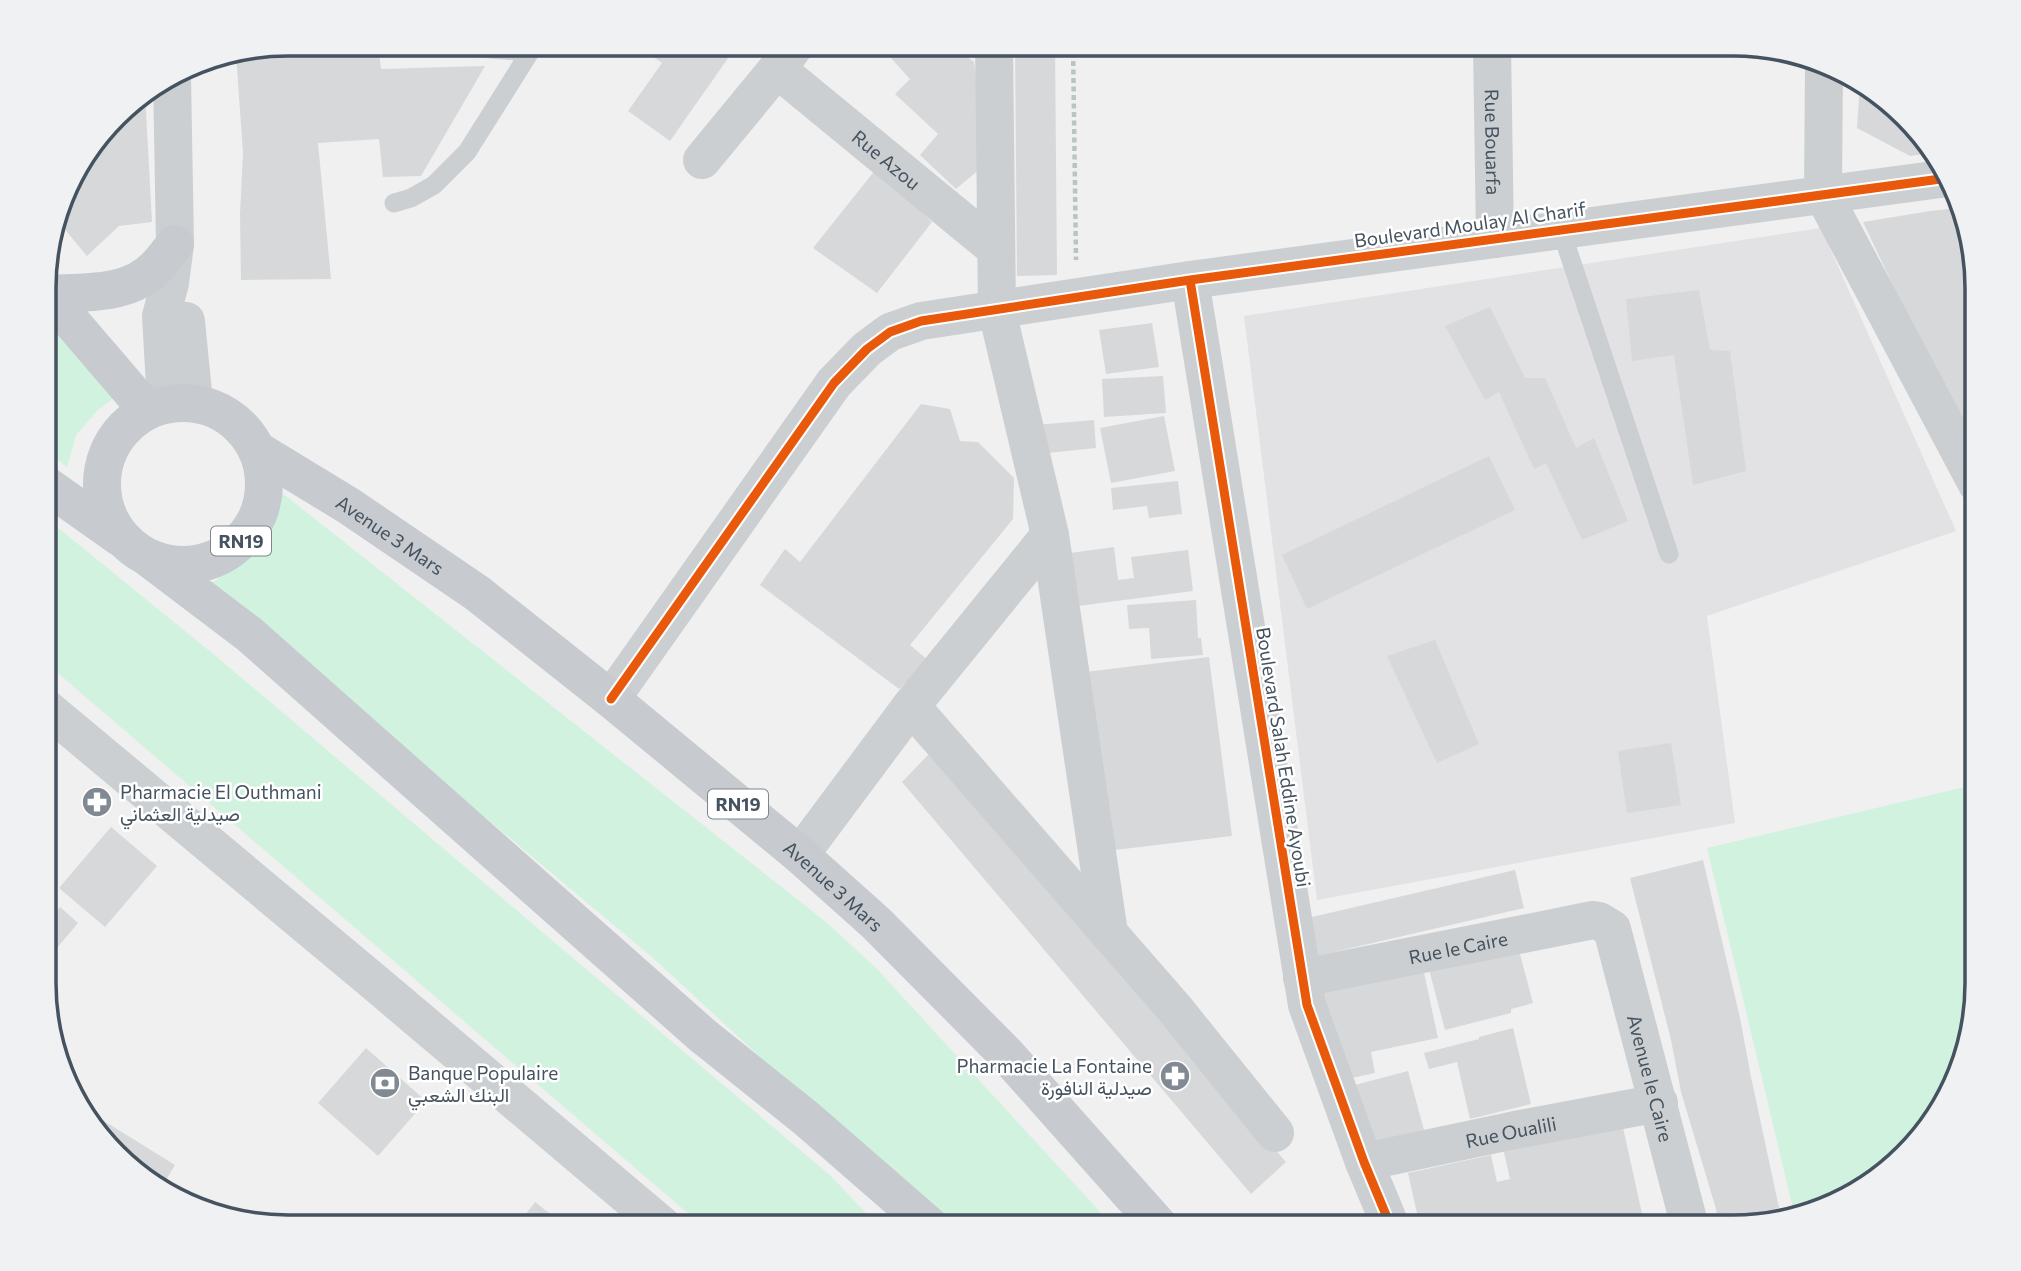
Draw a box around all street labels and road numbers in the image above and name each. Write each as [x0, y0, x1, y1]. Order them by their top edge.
street label: Rue Bouarfa [1481, 89, 1506, 195]
street label: Rue Azou [848, 124, 925, 194]
street label: Boulevard Moulay Al Charif [1353, 196, 1588, 252]
street label: Avenue 3 Mars [332, 490, 449, 579]
road number: RN19 [211, 526, 271, 556]
street label: Boulevard Salah Eddine Ayoubi [1252, 625, 1316, 889]
road number: RN19 [708, 790, 768, 818]
street label: Avenue 3 Mars [780, 835, 889, 936]
street label: Rue le Caire [1406, 926, 1509, 968]
street label: Avenue le Caire [1623, 1012, 1679, 1144]
street label: Rue Oualili [1463, 1111, 1558, 1152]

